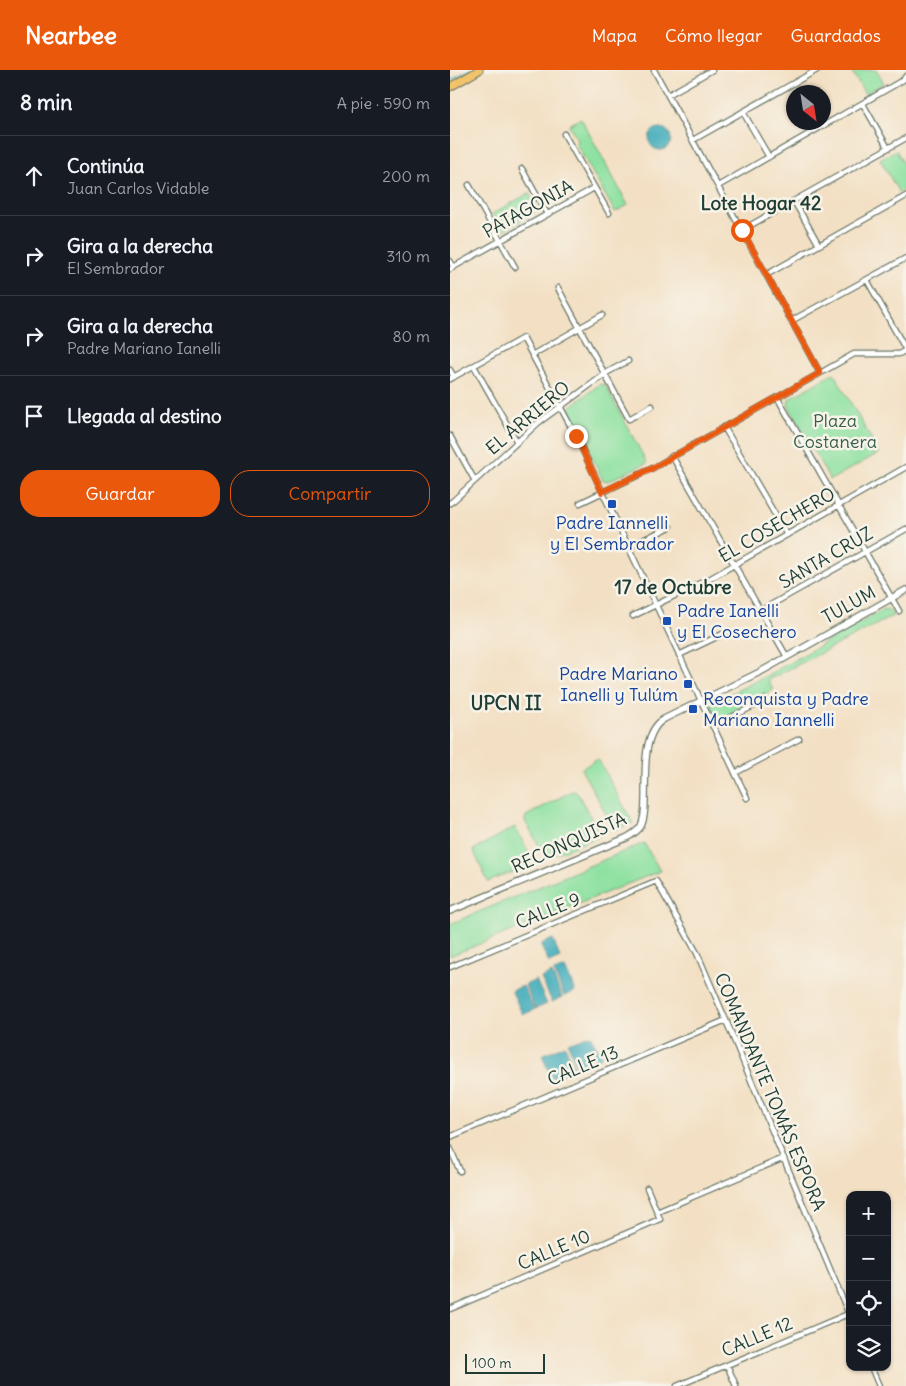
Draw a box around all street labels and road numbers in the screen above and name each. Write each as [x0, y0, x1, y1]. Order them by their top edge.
street label: PATAGONIA [478, 174, 577, 243]
street label: EL ARRIERO [481, 376, 574, 459]
street label: EL COSECHERO [714, 482, 839, 567]
street label: SANTA CRUZ [775, 522, 877, 594]
street label: TULUM [818, 580, 880, 629]
street label: RECONQUISTA [508, 807, 630, 878]
street label: CALLE 9 [512, 887, 584, 934]
street label: COMANDANTE TOMÁS ESPORA [710, 969, 831, 1214]
street label: CALLE 13 [544, 1040, 622, 1091]
street label: CALLE 10 [514, 1224, 594, 1275]
street label: CALLE 12 [718, 1311, 796, 1362]

